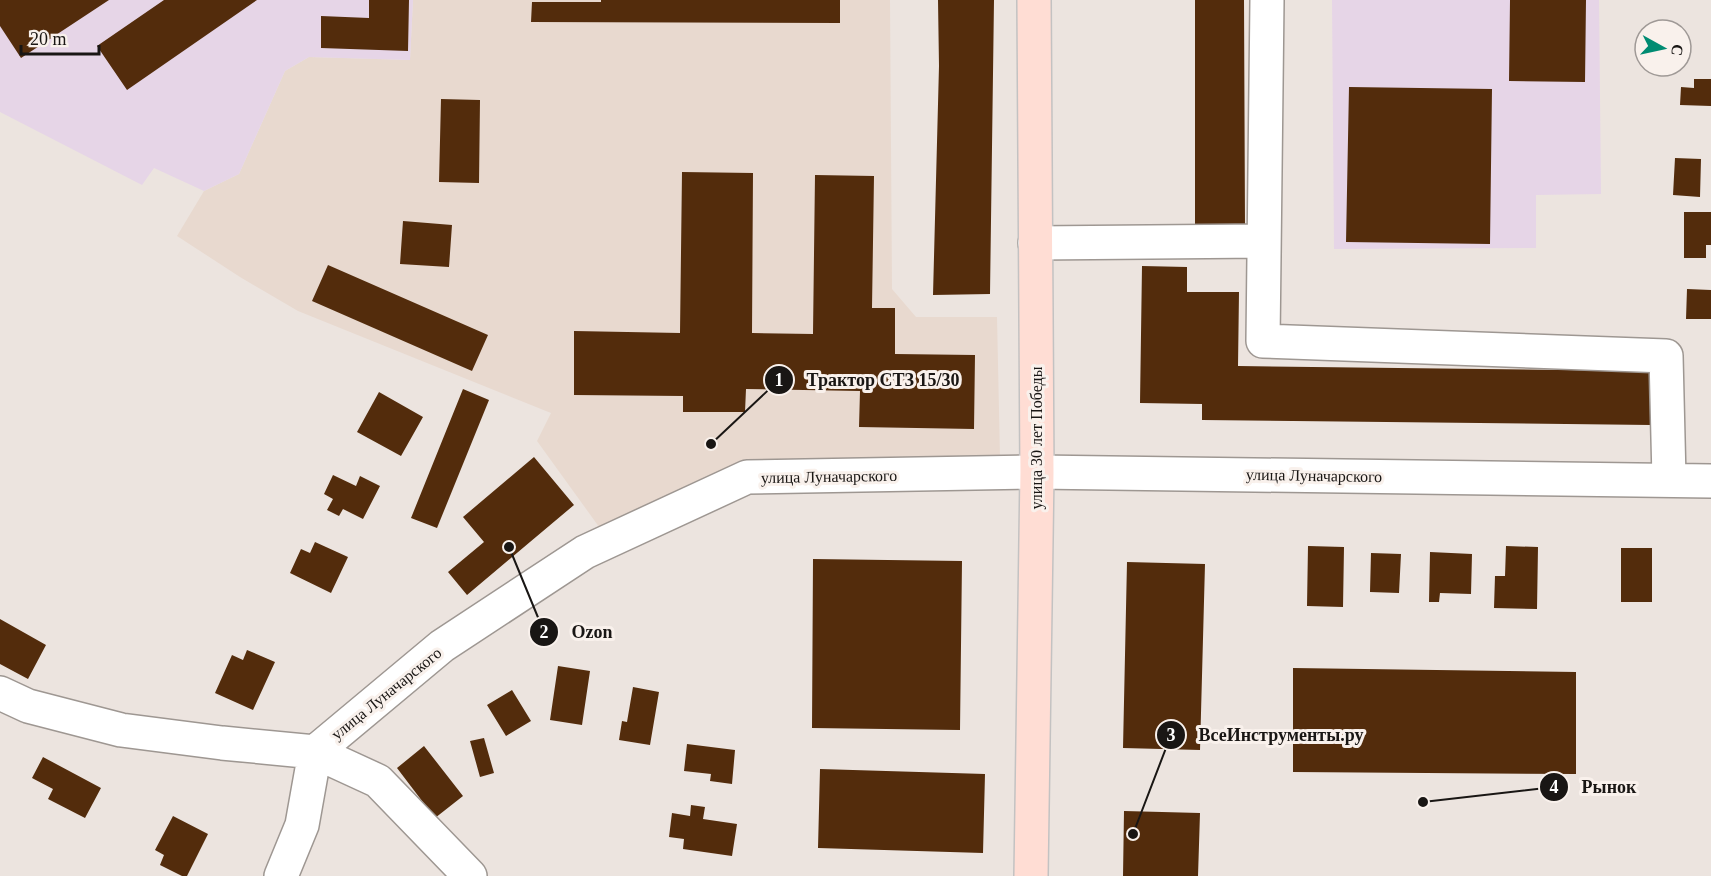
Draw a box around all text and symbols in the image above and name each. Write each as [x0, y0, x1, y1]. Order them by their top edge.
scale bar [21, 18, 99, 56]
north arrow [1633, 18, 1693, 78]
text: 20 m [30, 29, 67, 49]
text: С [1668, 43, 1687, 57]
callout: Трактор СТЗ 15/30 [764, 362, 971, 398]
street label: улица 30 лет Победы [1028, 366, 1046, 509]
text: 1 [775, 370, 784, 390]
text: Трактор СТЗ 15/30 [807, 370, 959, 390]
street label: улица Луначарского [1246, 466, 1382, 486]
street label: улица Луначарского [761, 467, 897, 487]
callout: Ozon [529, 614, 624, 650]
text: 2 [540, 622, 549, 642]
text: Ozon [571, 622, 613, 642]
street label: улица Луначарского [328, 644, 445, 744]
callout: ВсеИнструменты.ру [1156, 717, 1375, 753]
text: 3 [1167, 725, 1176, 745]
text: ВсеИнструменты.ру [1199, 725, 1363, 745]
callout: Рынок [1539, 769, 1648, 805]
text: 4 [1550, 777, 1559, 797]
text: Рынок [1582, 777, 1637, 797]

